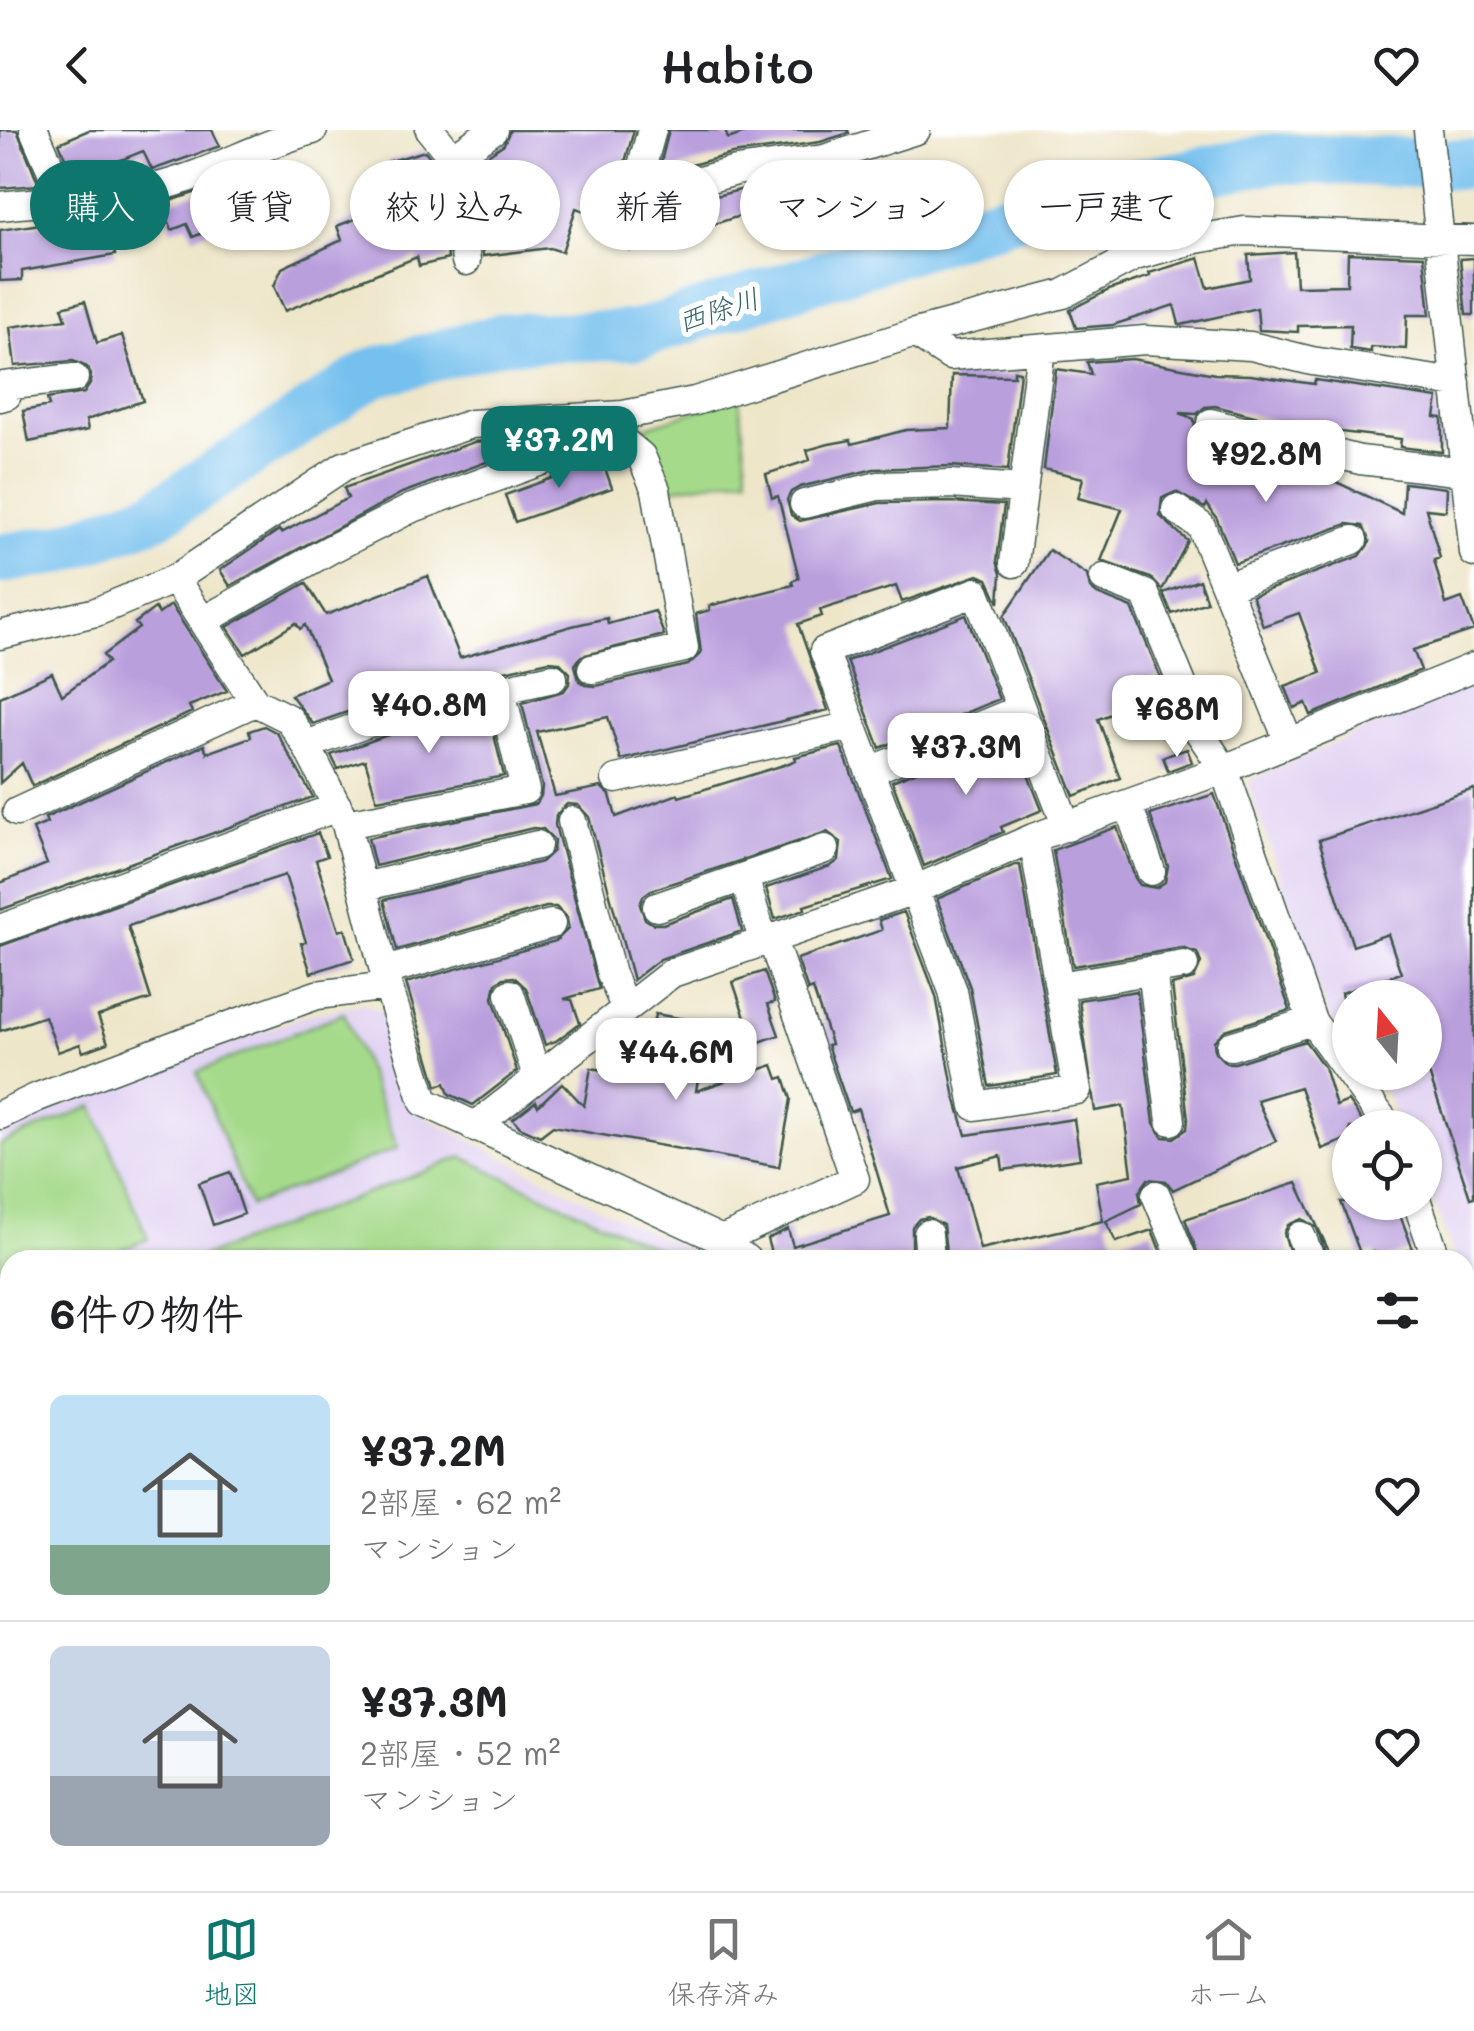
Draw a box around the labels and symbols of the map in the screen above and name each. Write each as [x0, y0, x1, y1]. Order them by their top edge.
water label: 西除川 [672, 279, 764, 339]
pin: ¥37.2M [478, 406, 640, 491]
pin: ¥92.8M [1185, 420, 1347, 505]
pin: ¥40.8M [348, 671, 510, 756]
pin: ¥68M [1118, 675, 1236, 760]
pin: ¥37.3M [885, 713, 1047, 798]
north arrow [1332, 980, 1442, 1090]
pin: ¥44.6M [595, 1018, 757, 1103]

